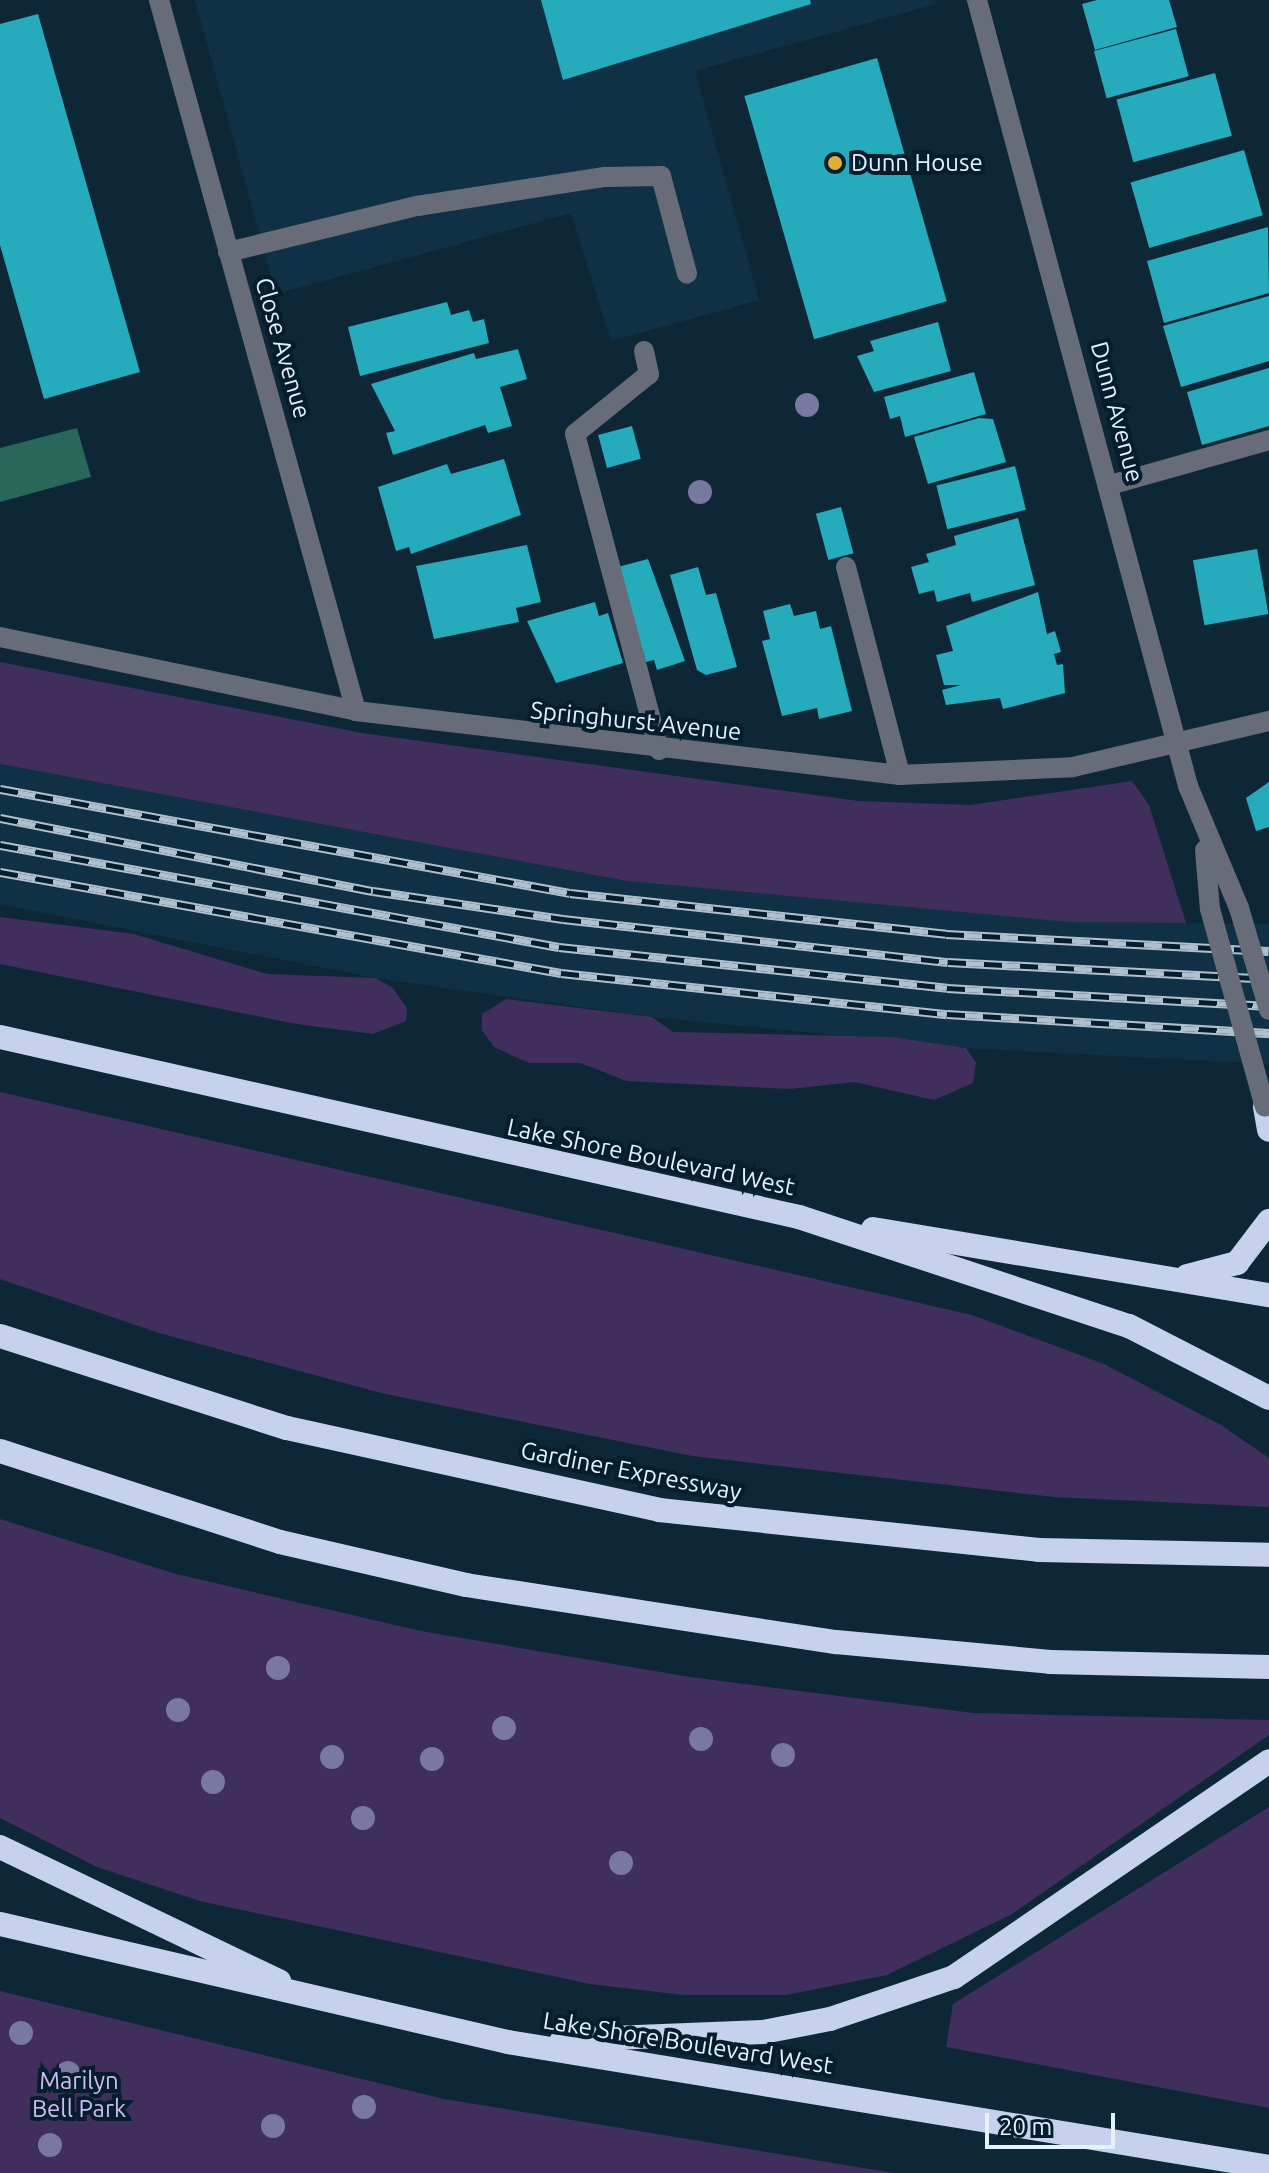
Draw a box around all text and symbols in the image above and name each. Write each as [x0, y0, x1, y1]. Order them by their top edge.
place label: Dunn House [851, 149, 983, 177]
marker: Dunn House [826, 154, 844, 172]
street label: Close Avenue [249, 274, 317, 422]
street label: Dunn Avenue [1084, 339, 1150, 485]
street label: Springhurst Avenue [529, 696, 743, 746]
street label: Lake Shore Boulevard West [505, 1112, 797, 1202]
street label: Gardiner Expressway [518, 1435, 744, 1507]
street label: Lake Shore Boulevard West [541, 2006, 835, 2080]
park label: Marilyn Bell Park [32, 2067, 126, 2123]
scale bar [989, 2097, 1119, 2147]
text: 20 m [999, 2113, 1052, 2140]

